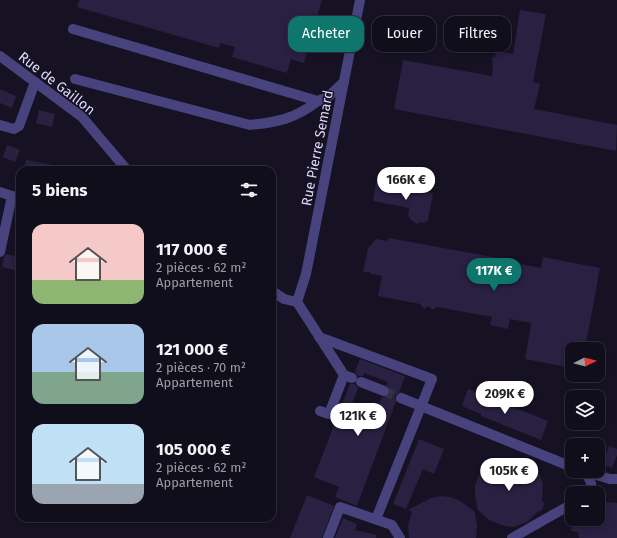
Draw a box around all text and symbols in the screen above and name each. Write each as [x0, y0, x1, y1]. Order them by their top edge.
chip: Acheter [288, 16, 364, 52]
chip: Louer [372, 16, 436, 52]
chip: Filtres [444, 16, 511, 52]
street label: Rue de Gaillon [15, 48, 98, 119]
street label: Rue Pierre Semard [298, 89, 337, 207]
pin: 166K € [373, 167, 439, 201]
text: 166K € [386, 172, 426, 187]
icon: filters [238, 179, 260, 201]
text: 5 biens [32, 180, 88, 201]
text: 117 000 € [156, 239, 227, 260]
icon: home [64, 240, 112, 288]
pin: 117K € [461, 258, 527, 292]
text: 2 pièces · 62 m² [156, 260, 246, 275]
text: 117K € [476, 263, 512, 278]
text: Appartement [156, 275, 233, 290]
text: 121 000 € [156, 339, 228, 360]
icon: home [64, 340, 112, 388]
north arrow [565, 342, 605, 382]
map controls [565, 342, 605, 526]
text: 2 pièces · 70 m² [156, 360, 246, 375]
text: Appartement [156, 375, 233, 390]
pin: 209K € [472, 381, 538, 415]
text: 209K € [485, 386, 525, 401]
button: layers [565, 390, 605, 430]
pin: 121K € [325, 403, 391, 437]
text: 121K € [339, 408, 377, 423]
button: + [565, 438, 605, 478]
text: 105 000 € [156, 439, 231, 460]
icon: home [64, 440, 112, 488]
pin: 105K € [476, 458, 542, 492]
text: 2 pièces · 62 m² [156, 460, 246, 475]
text: 105K € [489, 463, 529, 478]
text: Appartement [156, 475, 233, 490]
button: − [565, 486, 605, 526]

